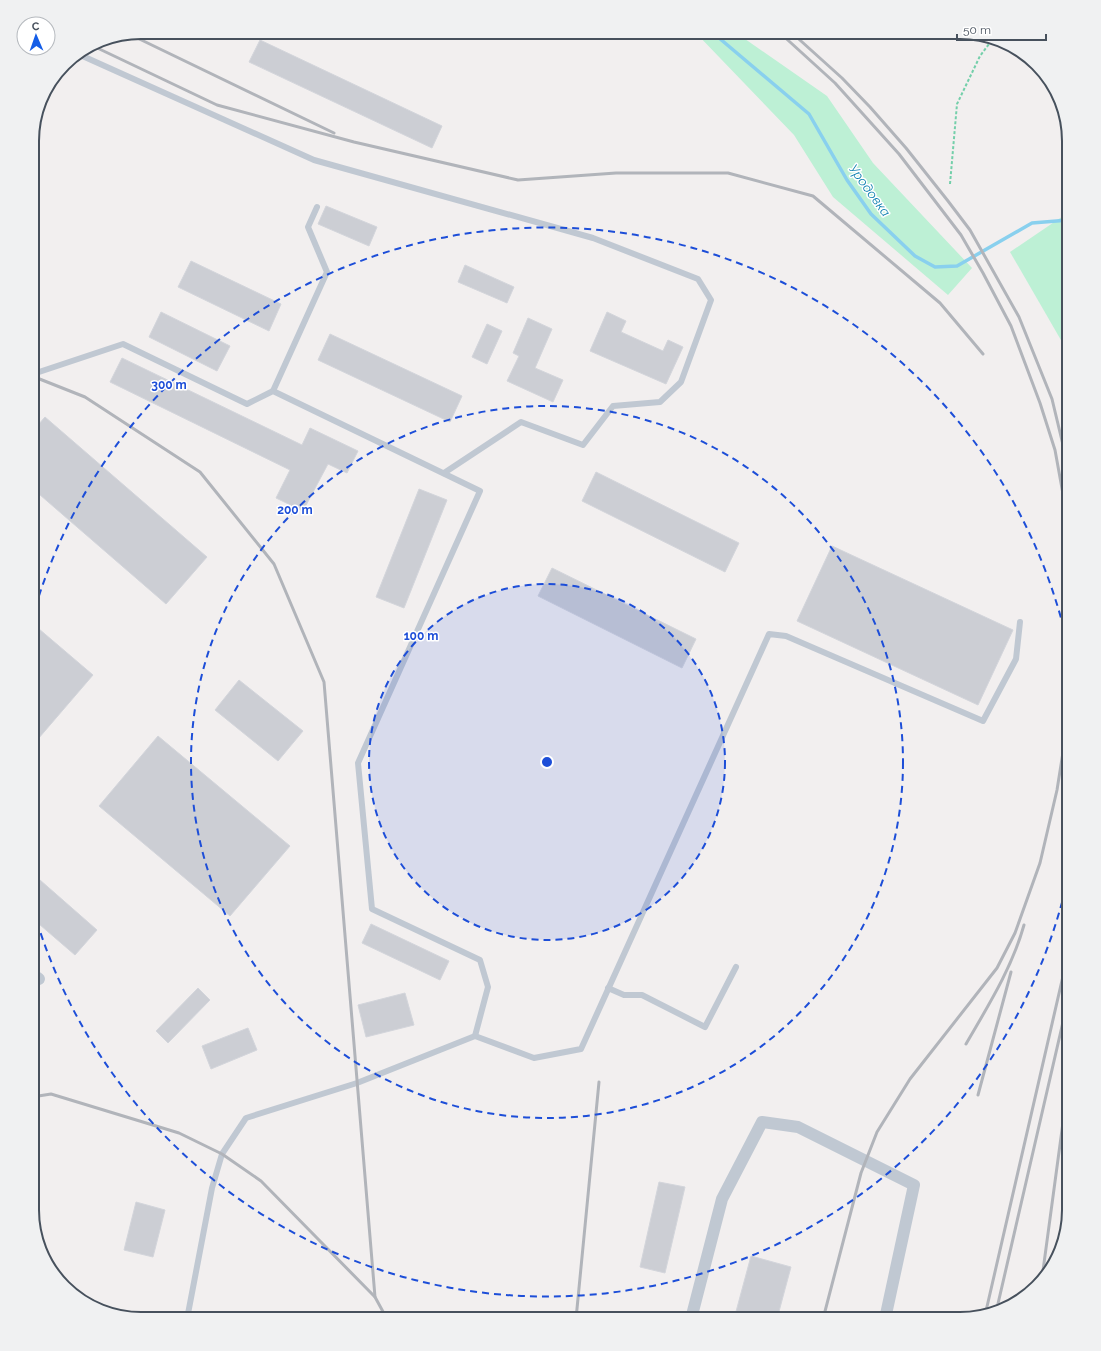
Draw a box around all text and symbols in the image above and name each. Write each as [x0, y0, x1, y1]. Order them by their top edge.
north arrow [16, 16, 56, 56]
scale bar [957, 16, 1046, 42]
text: С [32, 20, 40, 33]
text: 50 m [963, 23, 991, 37]
water label: Уродовка [846, 161, 894, 219]
text: 300 m [151, 378, 187, 392]
text: 200 m [277, 503, 313, 517]
text: 100 m [404, 629, 438, 643]
centre of rings [540, 755, 554, 769]

